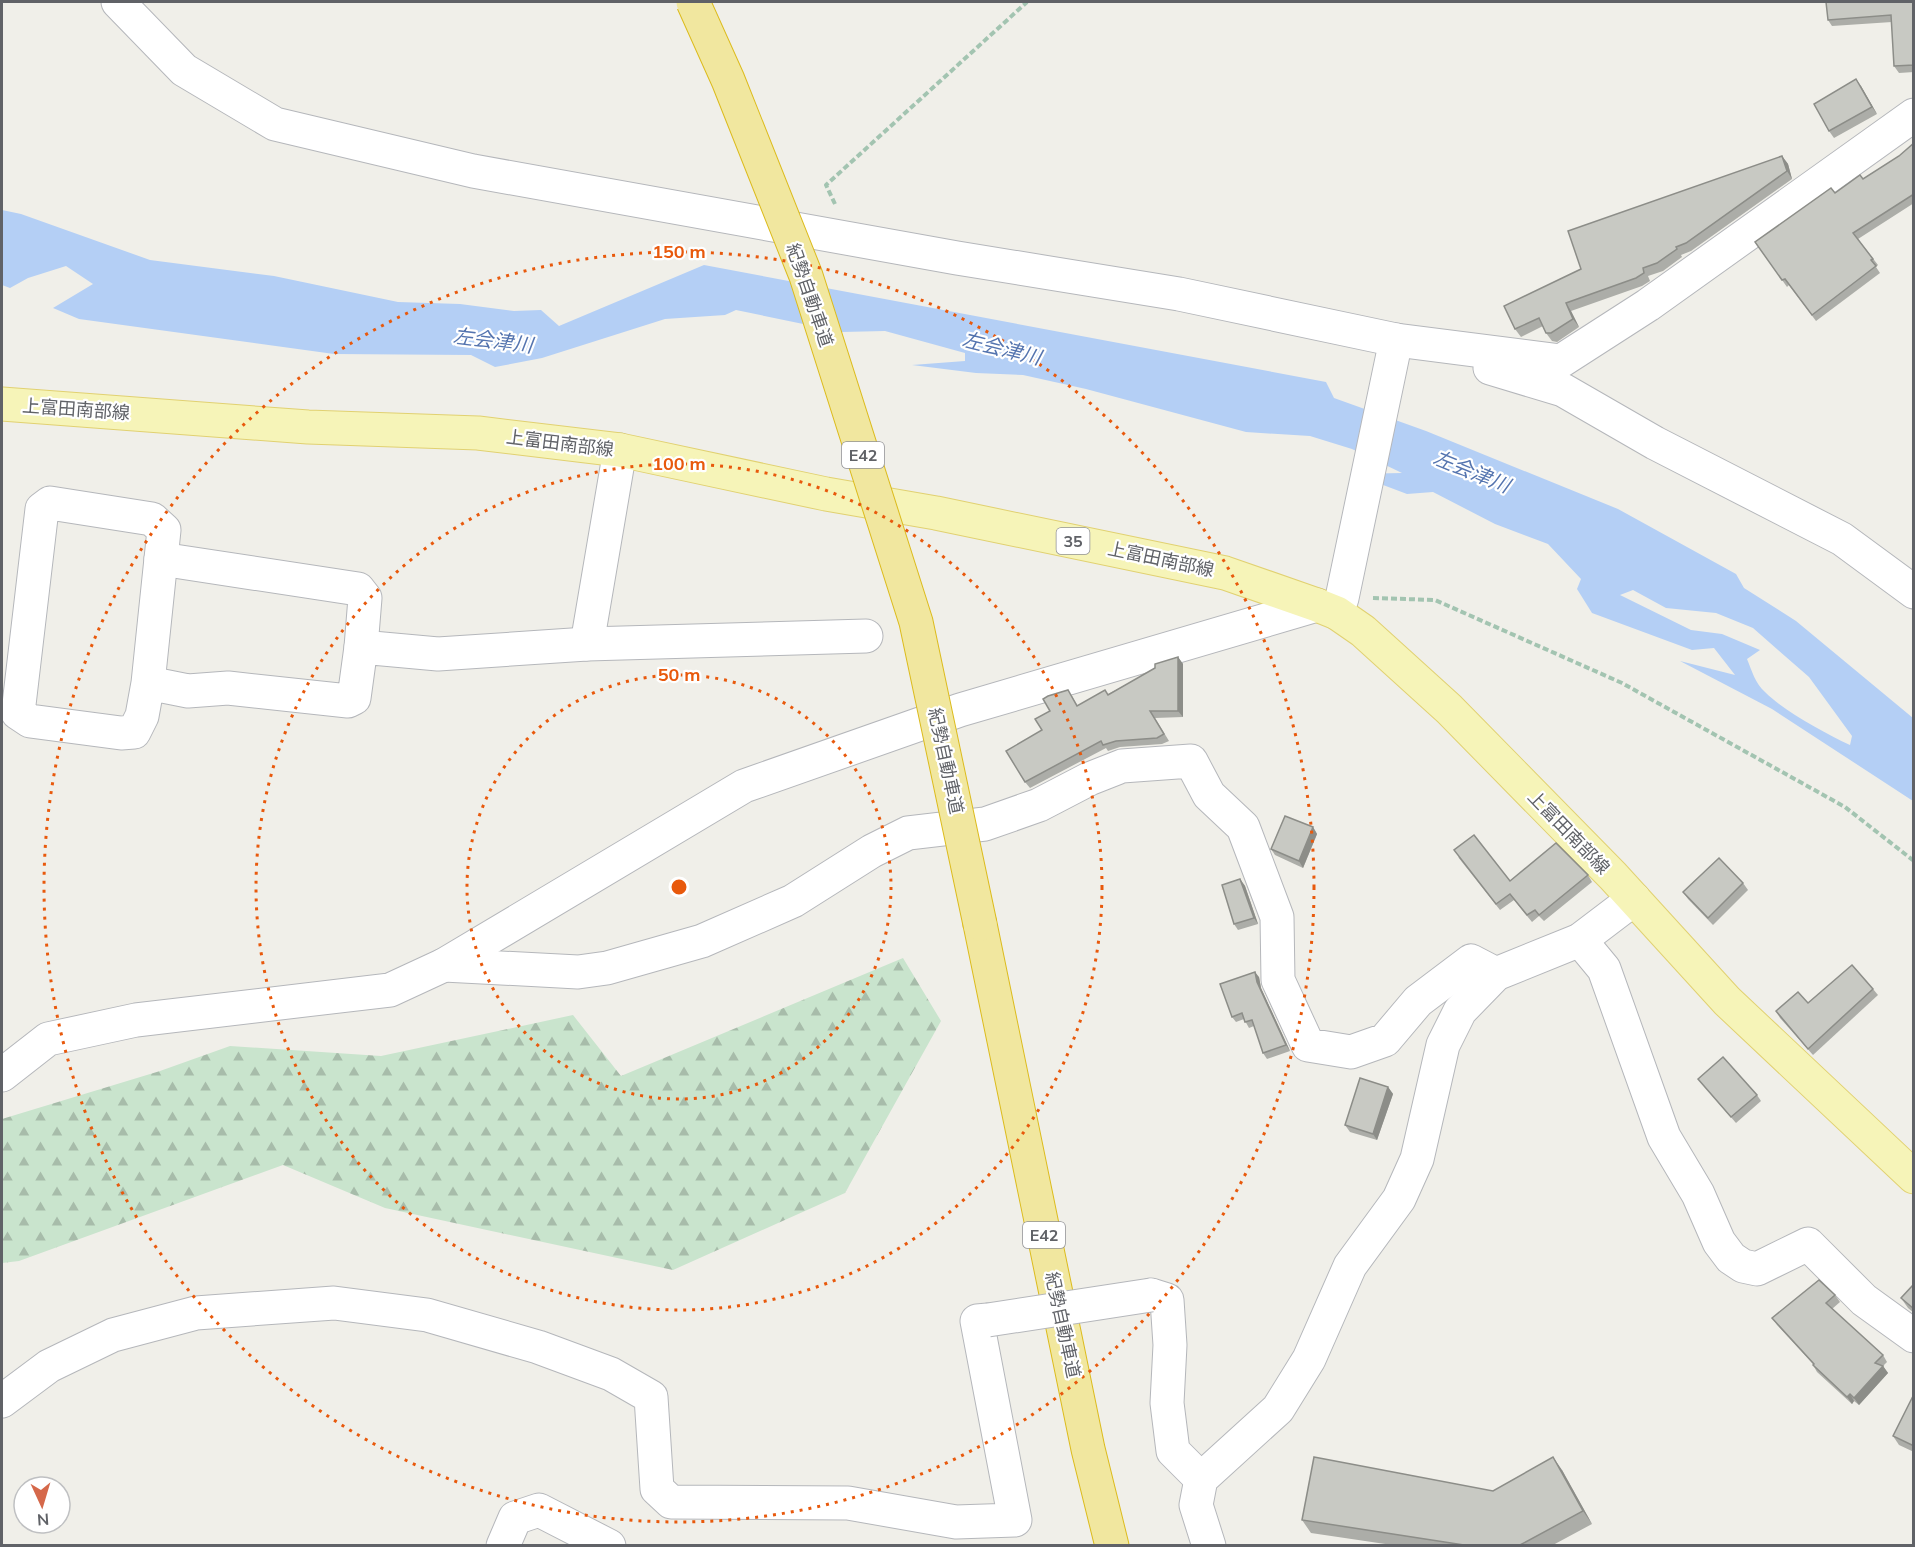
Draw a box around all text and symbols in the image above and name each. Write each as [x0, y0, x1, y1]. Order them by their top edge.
text: 150 m [652, 240, 706, 263]
street label: 紀勢自動車道 [782, 240, 838, 350]
water label: 左会津川 [452, 323, 536, 358]
water label: 左会津川 [960, 326, 1046, 370]
street label: 上富田南部線 [21, 394, 131, 424]
street label: 上富田南部線 [505, 425, 615, 461]
road number: E42 [842, 442, 884, 468]
water label: 左会津川 [1430, 444, 1516, 498]
text: 100 m [652, 452, 706, 475]
road number: 35 [1056, 528, 1090, 554]
street label: 上富田南部線 [1106, 537, 1216, 581]
text: 50 m [658, 663, 700, 686]
street label: 紀勢自動車道 [924, 706, 968, 816]
street label: 上富田南部線 [1523, 785, 1615, 879]
centre of rings [669, 877, 689, 897]
road number: E42 [1023, 1222, 1065, 1248]
street label: 紀勢自動車道 [1041, 1270, 1085, 1380]
north arrow [12, 1475, 72, 1535]
text: N [36, 1510, 50, 1530]

